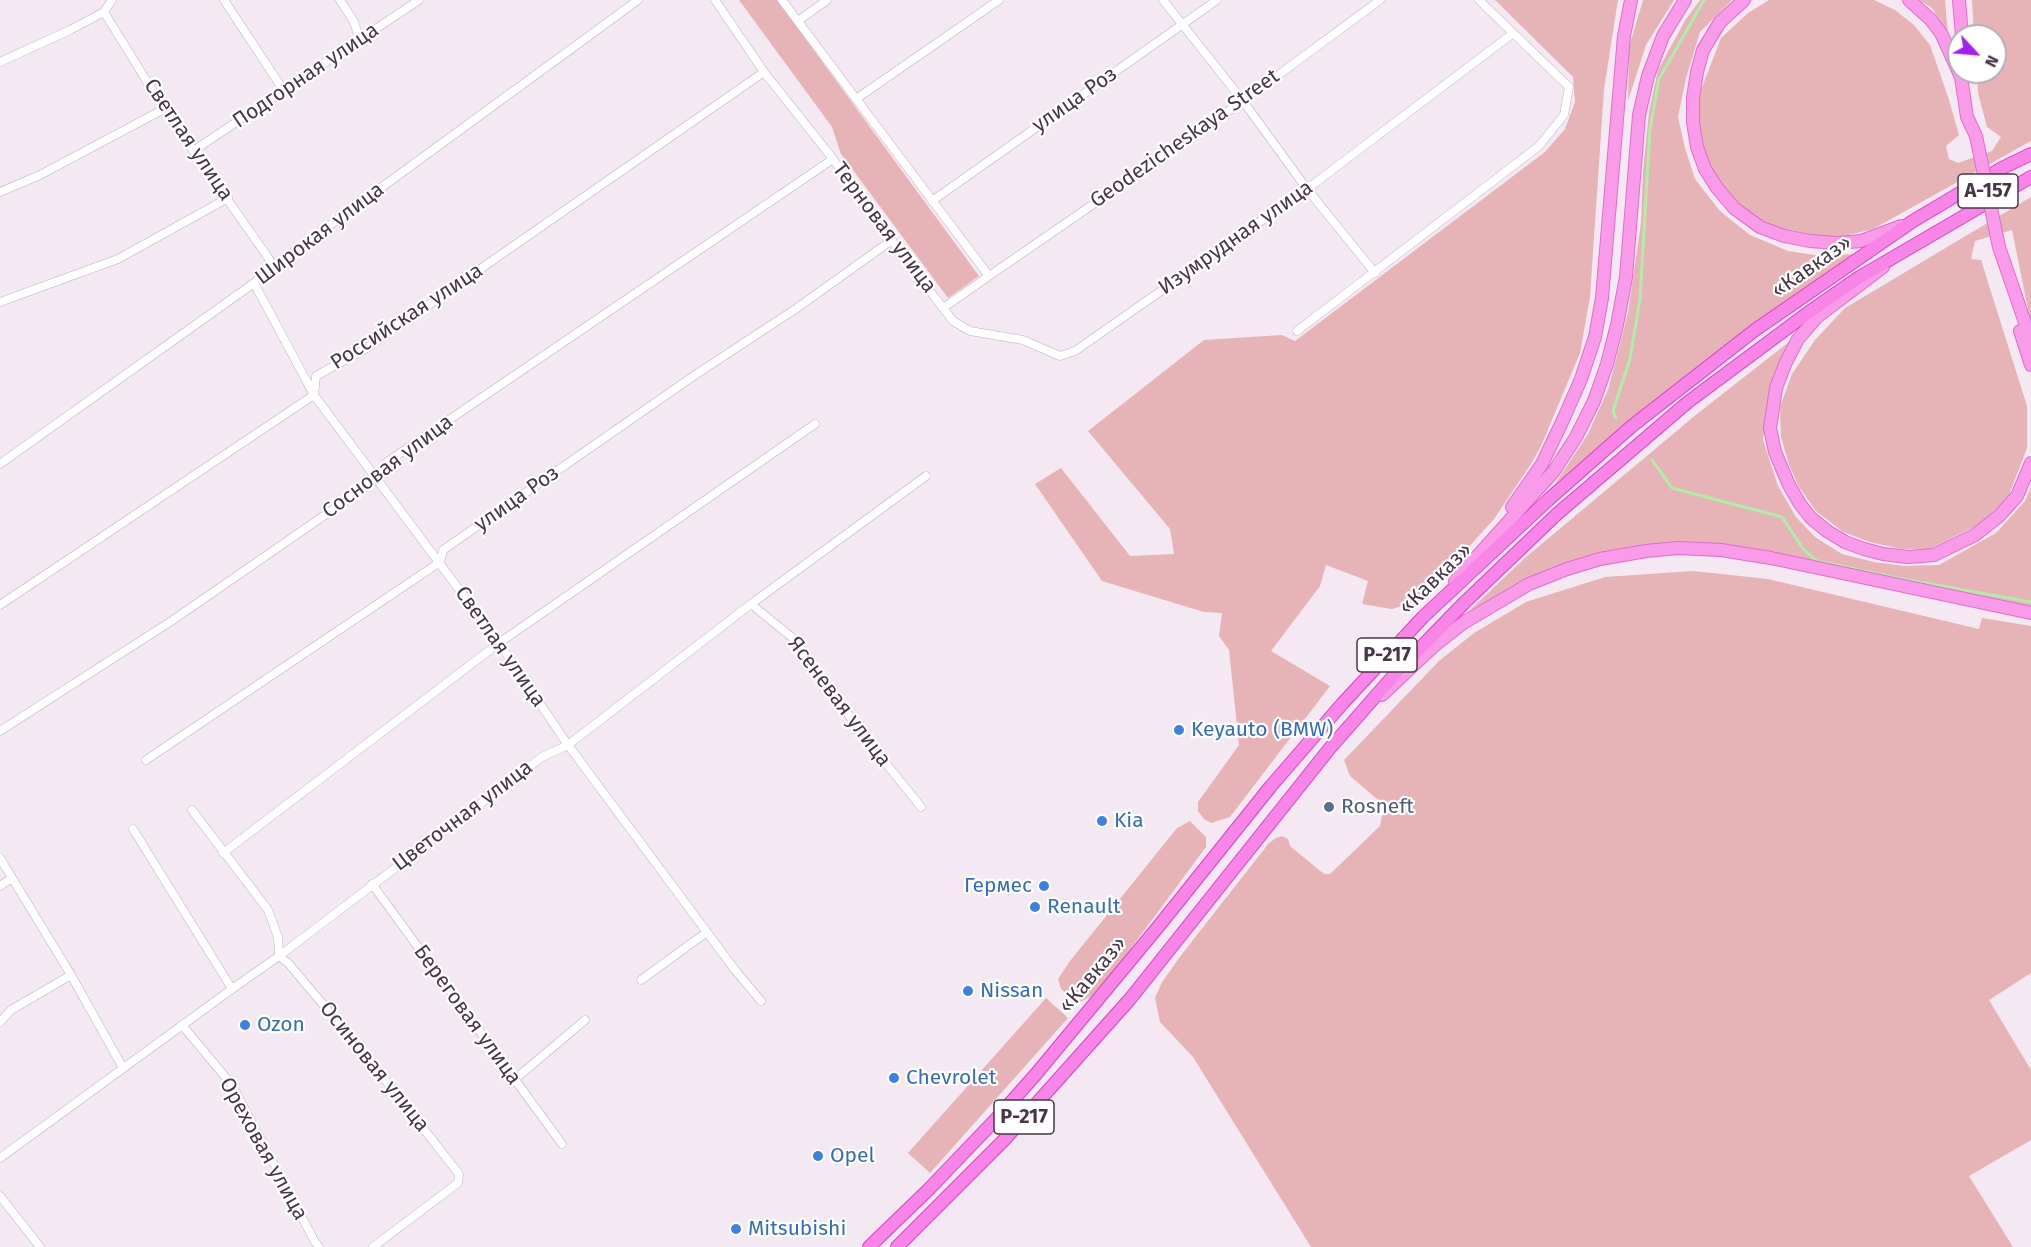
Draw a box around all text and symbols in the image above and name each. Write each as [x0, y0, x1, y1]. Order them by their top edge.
street label: Подгорная улица [228, 18, 384, 134]
north arrow [1947, 24, 2007, 84]
text: N [1981, 52, 2003, 70]
street label: улица Роз [1028, 62, 1122, 138]
street label: Geodezicheskaya Street [1086, 64, 1284, 214]
street label: Светлая улица [138, 74, 238, 206]
street label: Терновая улица [827, 158, 941, 298]
road number: А-157 [1958, 174, 2018, 208]
street label: Изумрудная улица [1154, 175, 1318, 301]
street label: Широкая улица [251, 177, 389, 291]
street label: «Кавказ» [1767, 230, 1857, 304]
street label: Российская улица [326, 258, 488, 376]
street label: Сосновая улица [318, 410, 458, 524]
street label: улица Роз [470, 461, 564, 537]
street label: «Кавказ» [1394, 538, 1478, 620]
street label: Светлая улица [449, 582, 551, 712]
street label: Ясеневая улица [782, 632, 896, 772]
road number: Р-217 [1357, 638, 1417, 672]
place label: Keyauto (BMW) [1191, 717, 1333, 743]
marker: Keyauto (BMW) [1172, 723, 1186, 737]
street label: Цветочная улица [388, 755, 538, 877]
place label: Rosneft [1341, 794, 1414, 820]
marker: Rosneft [1322, 800, 1336, 814]
place label: Kia [1114, 808, 1144, 834]
marker: Kia [1095, 814, 1109, 828]
place label: Гермес [964, 873, 1032, 899]
marker: Гермес [1037, 879, 1051, 893]
place label: Renault [1047, 894, 1121, 920]
marker: Renault [1028, 900, 1042, 914]
street label: «Кавказ» [1054, 932, 1132, 1018]
street label: Береговая улица [408, 940, 526, 1090]
place label: Nissan [980, 978, 1043, 1004]
marker: Nissan [961, 984, 975, 998]
street label: Осиновая улица [314, 997, 434, 1137]
place label: Ozon [257, 1012, 305, 1038]
marker: Ozon [238, 1018, 252, 1032]
place label: Chevrolet [906, 1065, 996, 1091]
marker: Chevrolet [887, 1071, 901, 1085]
street label: Ореховая улица [213, 1073, 313, 1225]
road number: Р-217 [994, 1100, 1054, 1134]
place label: Opel [830, 1143, 875, 1169]
marker: Opel [811, 1149, 825, 1163]
place label: Mitsubishi [748, 1216, 846, 1242]
marker: Mitsubishi [729, 1222, 743, 1236]

